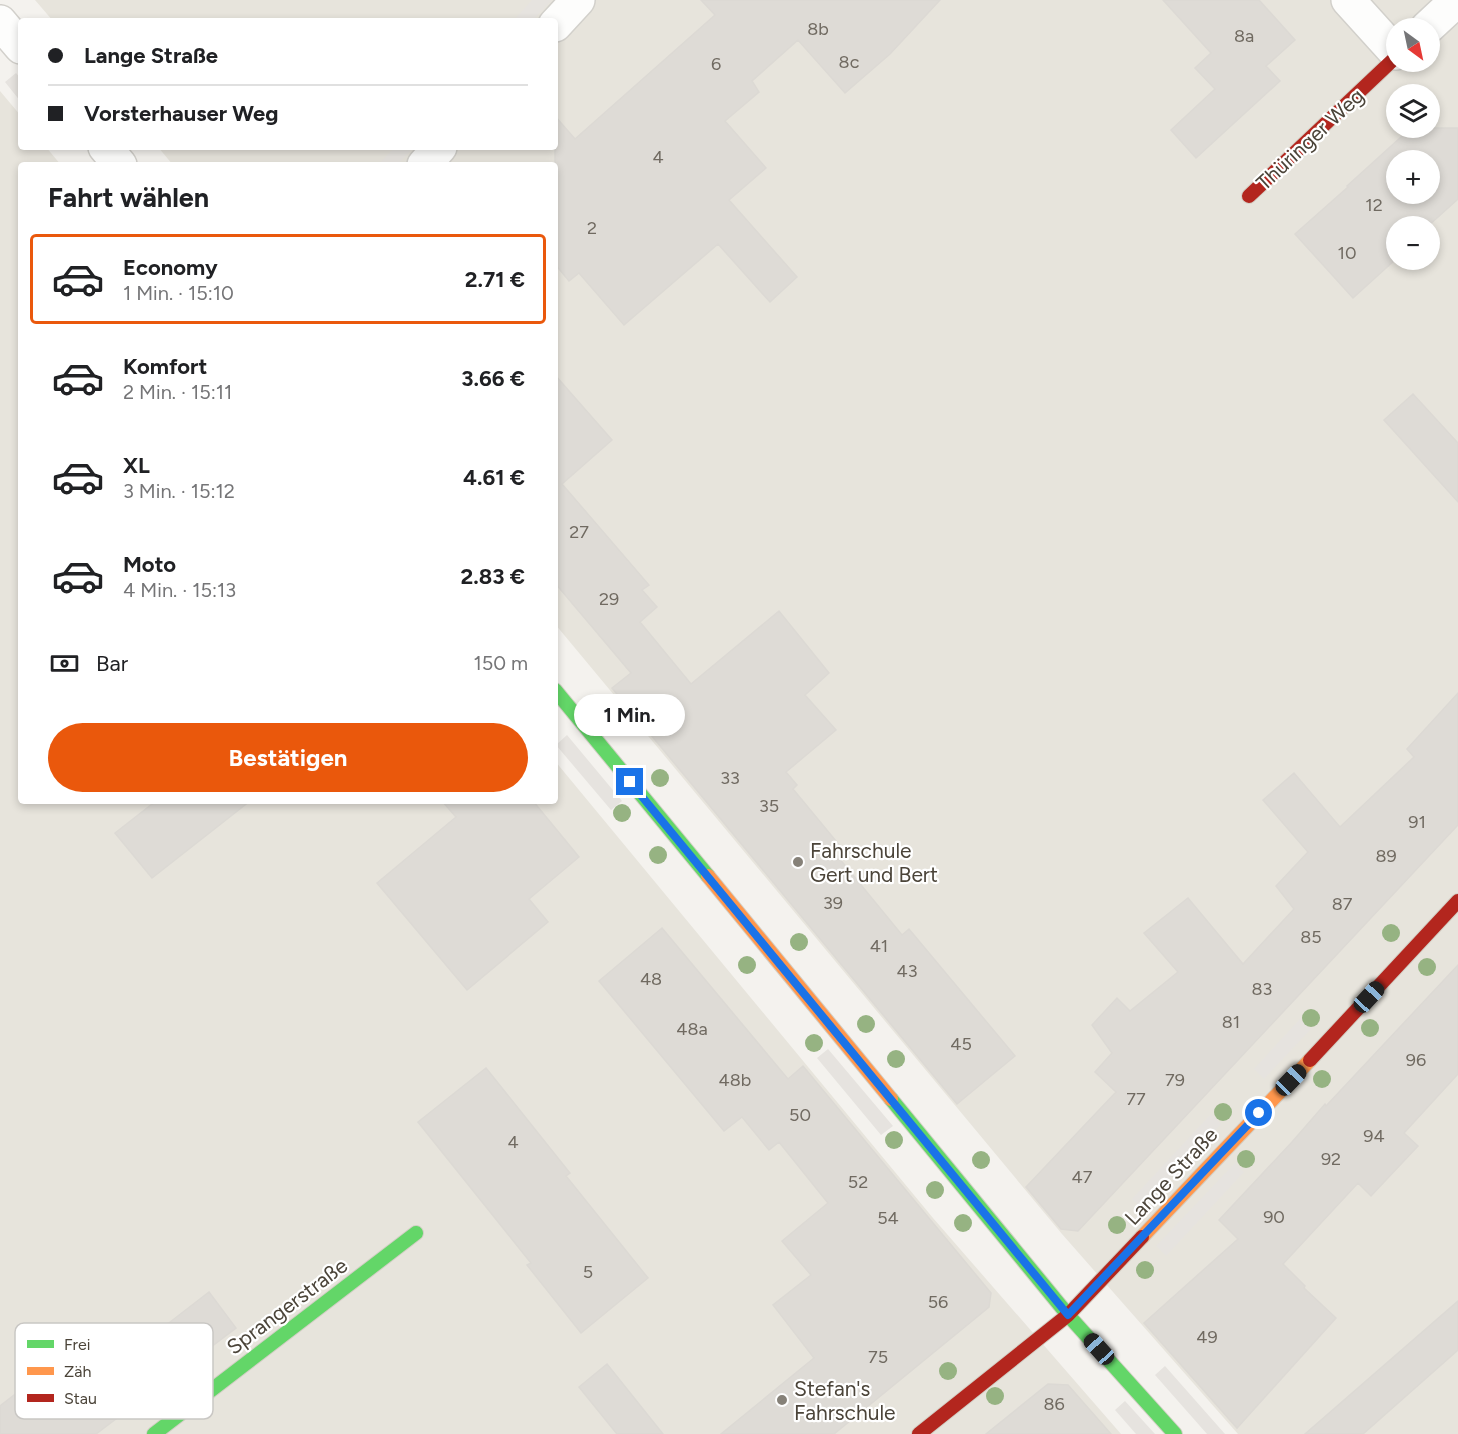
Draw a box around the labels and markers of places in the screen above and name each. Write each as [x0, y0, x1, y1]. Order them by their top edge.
place label: Fahrschule Gert und Bert [810, 838, 938, 887]
marker: Fahrschule Gert und Bert [791, 855, 805, 869]
place label: Stefan's Fahrschule [794, 1376, 895, 1425]
marker: Stefan's Fahrschule [775, 1393, 789, 1407]

